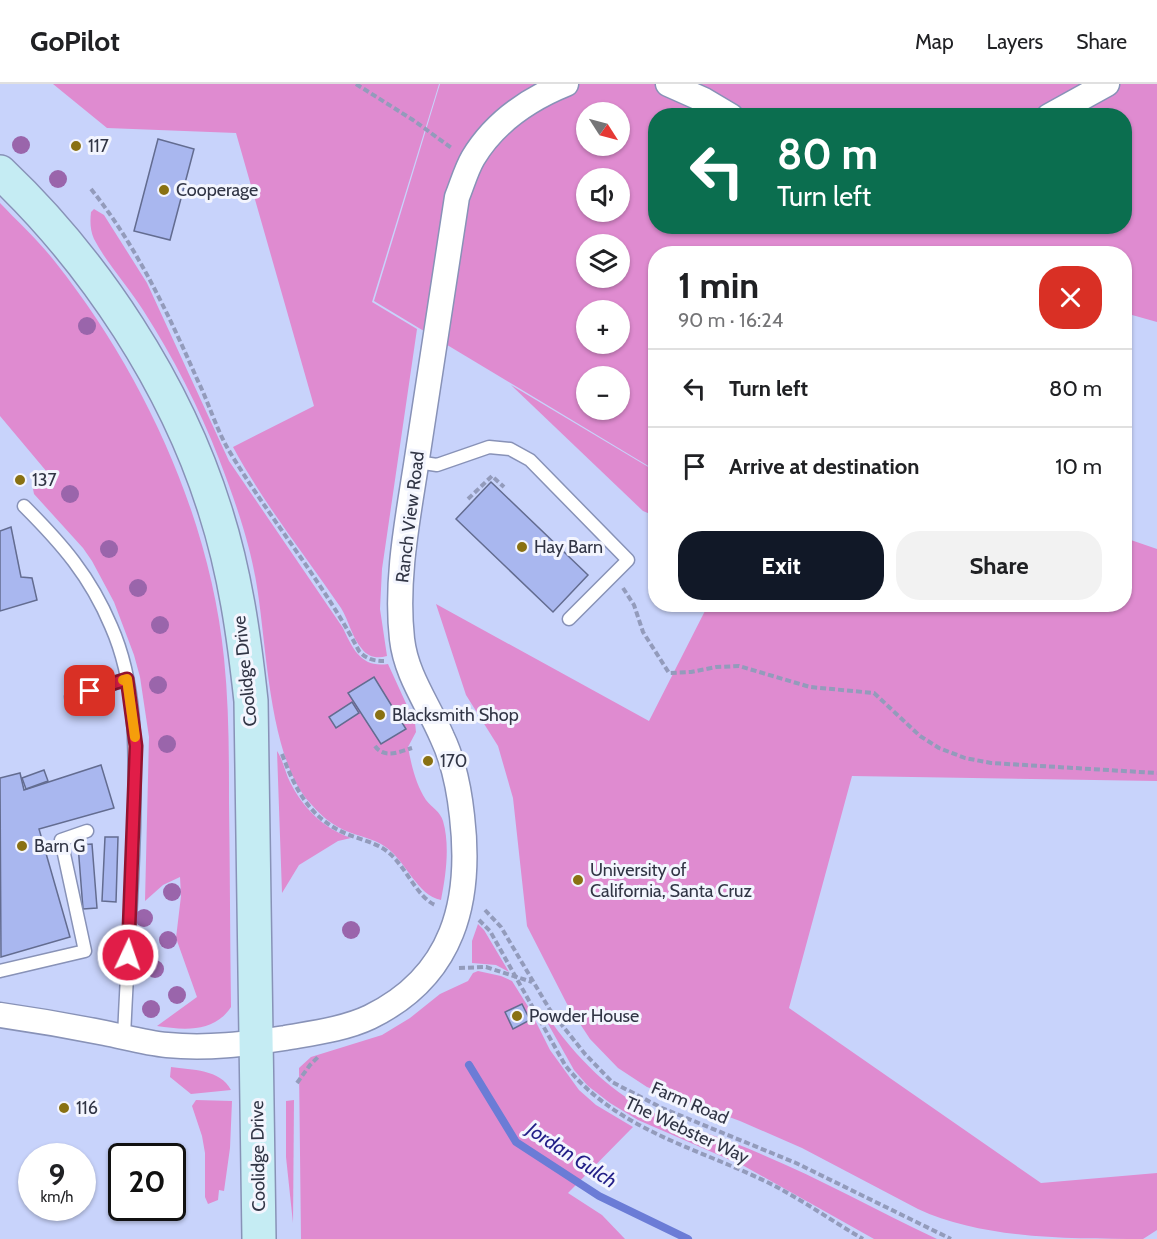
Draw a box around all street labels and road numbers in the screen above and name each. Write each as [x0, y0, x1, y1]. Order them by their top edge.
street label: Ranch View Road [391, 450, 429, 584]
street label: Coolidge Drive [228, 615, 262, 727]
street label: Farm Road [648, 1077, 732, 1129]
street label: The Webster Way [622, 1092, 752, 1168]
street label: Coolidge Drive [246, 1100, 270, 1212]

